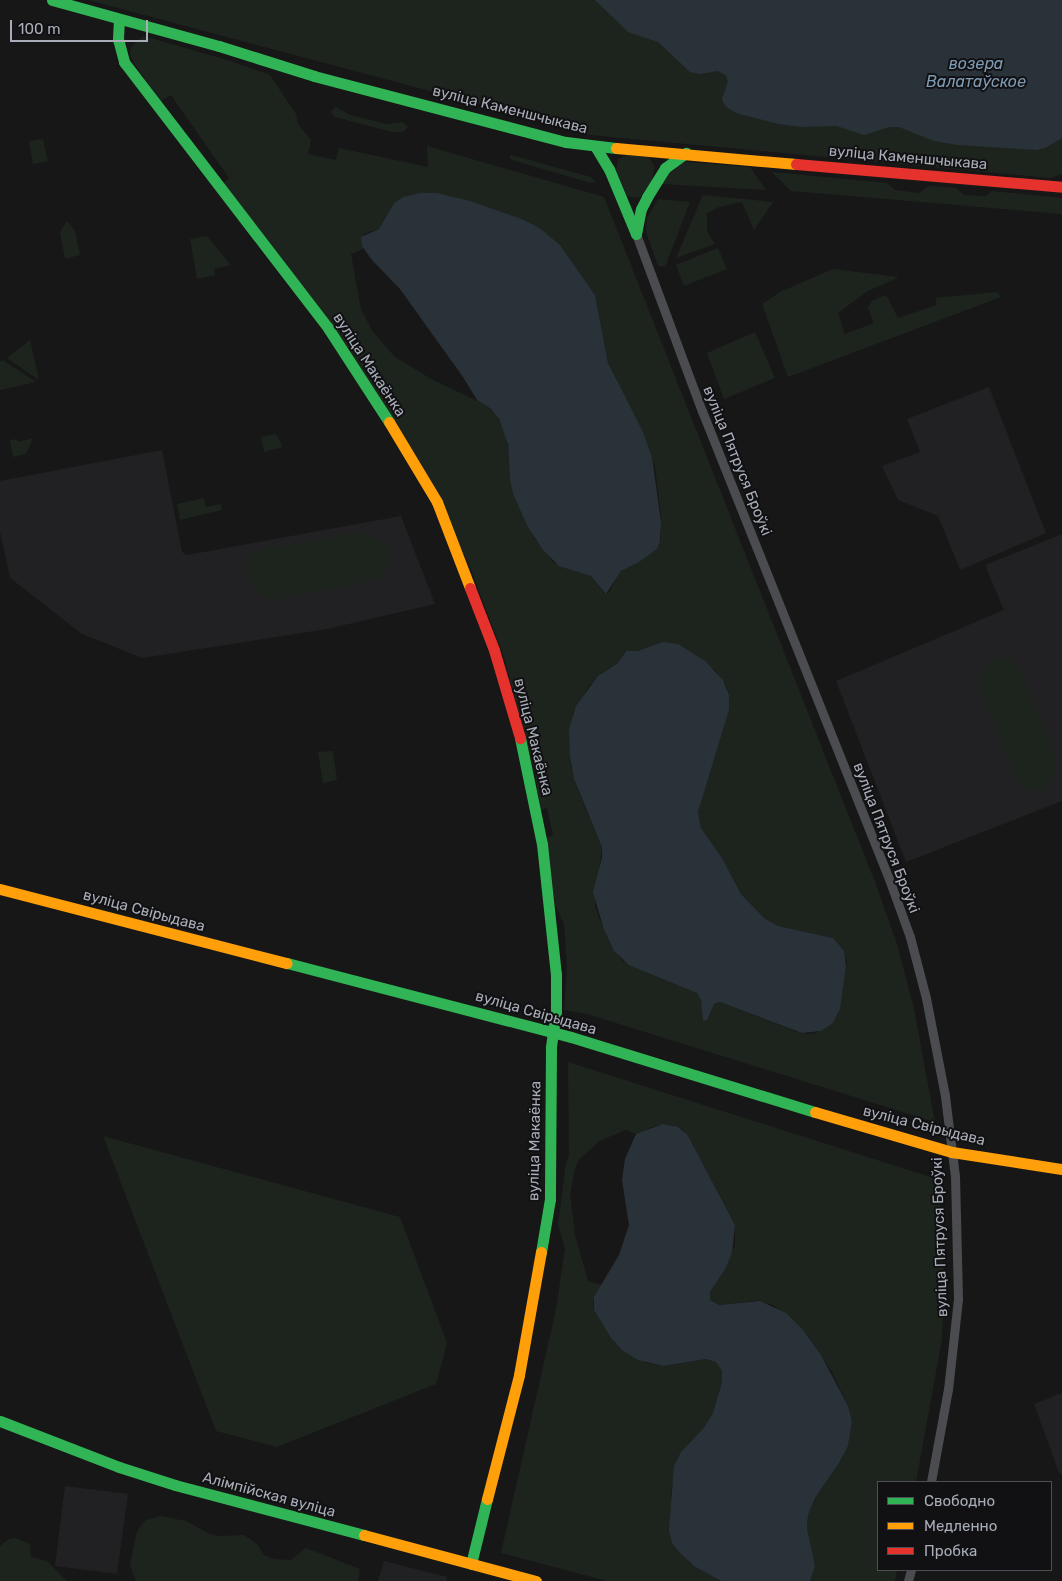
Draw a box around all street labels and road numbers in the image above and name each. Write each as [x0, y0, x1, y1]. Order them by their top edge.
street label: вуліца Каменшчыкава [431, 82, 589, 138]
street label: вуліца Каменшчыкава [828, 142, 988, 174]
street label: вуліца Макаёнка [329, 310, 409, 420]
street label: вуліца Пятруся Броўкі [699, 384, 775, 538]
street label: вуліца Макаёнка [510, 677, 556, 797]
street label: вуліца Пятруся Броўкі [849, 760, 923, 916]
street label: вуліца Свірыдава [81, 886, 207, 936]
street label: вуліца Свірыдава [473, 987, 599, 1039]
street label: вуліца Макаёнка [525, 1081, 545, 1201]
street label: вуліца Свірыдава [861, 1102, 987, 1150]
street label: вуліца Пятруся Броўкі [928, 1157, 952, 1317]
street label: Алімпійская вуліца [201, 1469, 337, 1521]

